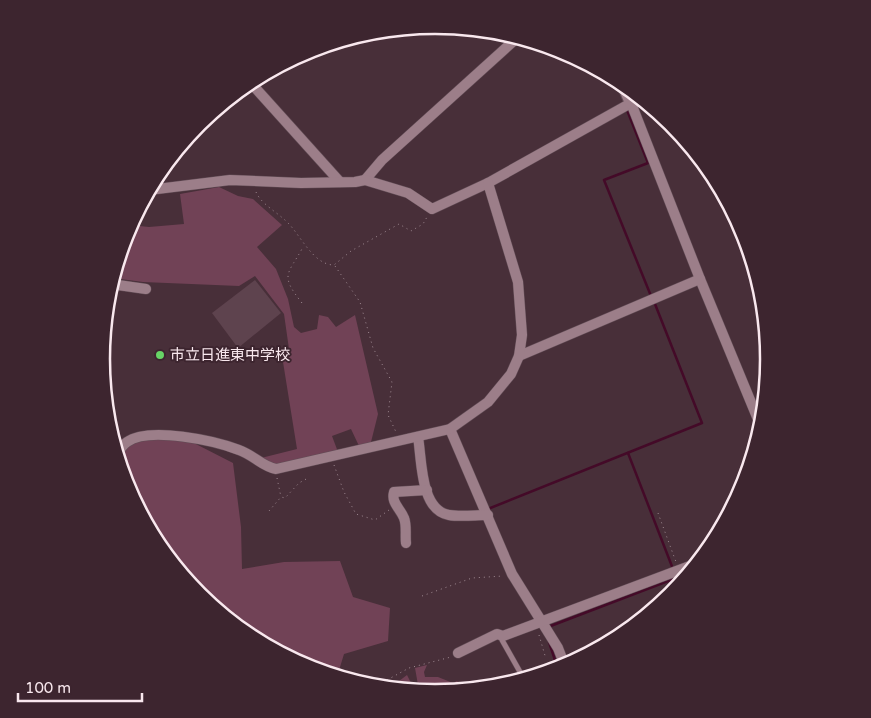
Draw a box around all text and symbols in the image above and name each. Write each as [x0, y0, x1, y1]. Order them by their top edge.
place label: 市立日進東中学校 [170, 346, 290, 364]
marker: 市立日進東中学校 [154, 349, 166, 361]
scale bar [18, 670, 141, 702]
text: 100 m [25, 679, 71, 697]

